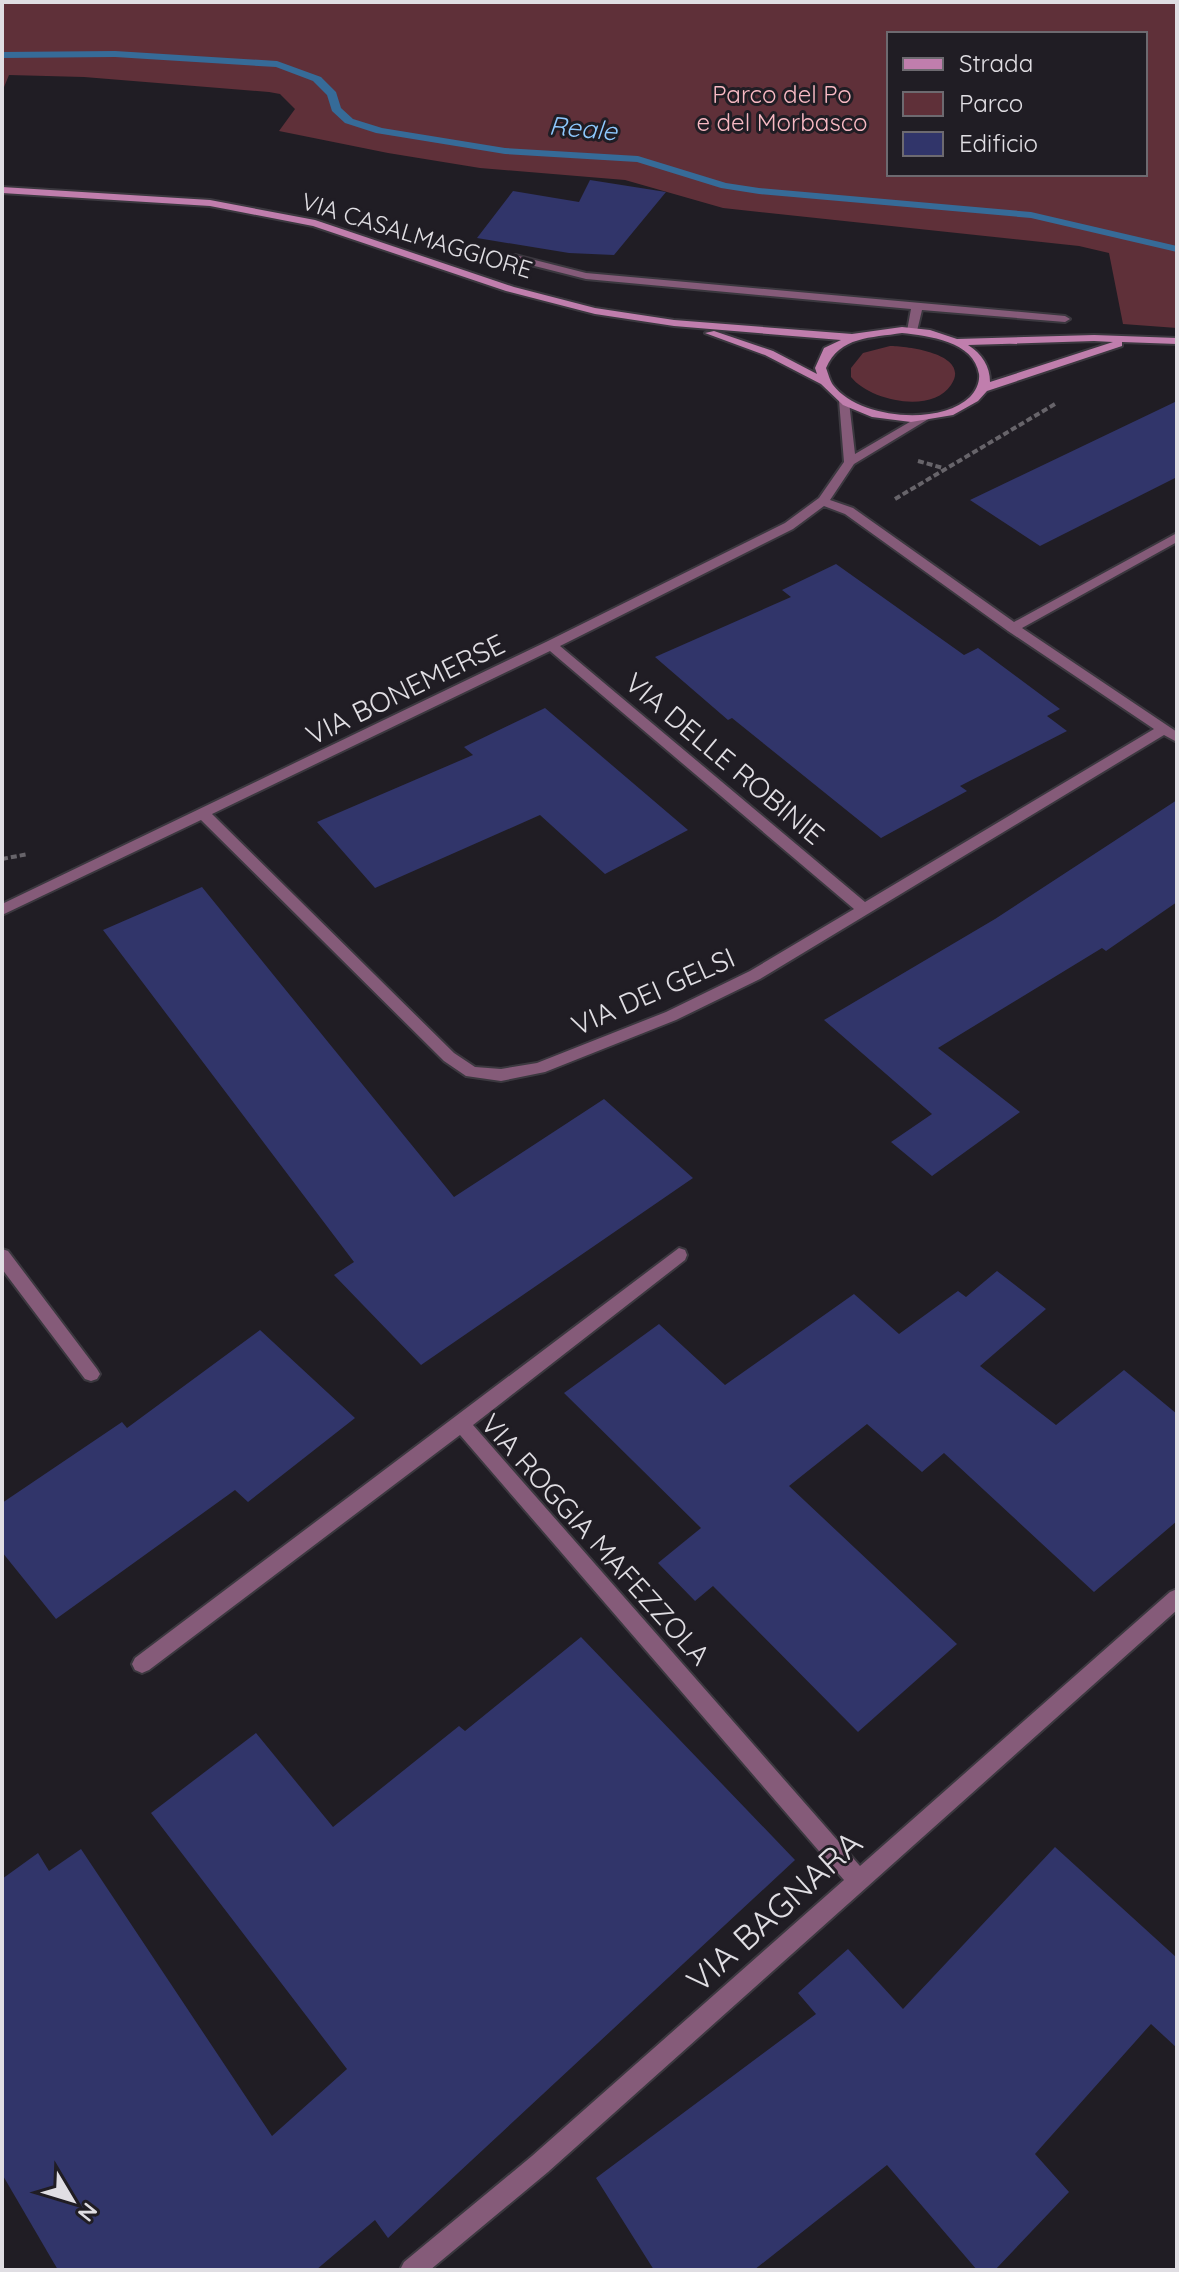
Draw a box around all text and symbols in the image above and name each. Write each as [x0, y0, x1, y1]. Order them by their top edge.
legend [887, 32, 1147, 176]
text: Strada [959, 48, 1033, 78]
park label: Parco del Po e del Morbasco [696, 79, 868, 137]
text: Parco [959, 88, 1023, 118]
water label: Reale [548, 109, 620, 148]
text: Edificio [959, 128, 1038, 158]
street label: VIA CASALMAGGIORE [298, 186, 536, 284]
street label: VIA BONEMERSE [300, 626, 510, 752]
street label: VIA DELLE ROBINIE [618, 665, 832, 851]
street label: VIA DEI GELSI [566, 939, 740, 1043]
street label: VIA ROGGIA MAFEZZOLA [474, 1406, 718, 1672]
street label: VIA BAGNARA [677, 1821, 871, 2001]
north arrow [32, 2160, 112, 2240]
text: N [72, 2197, 104, 2227]

